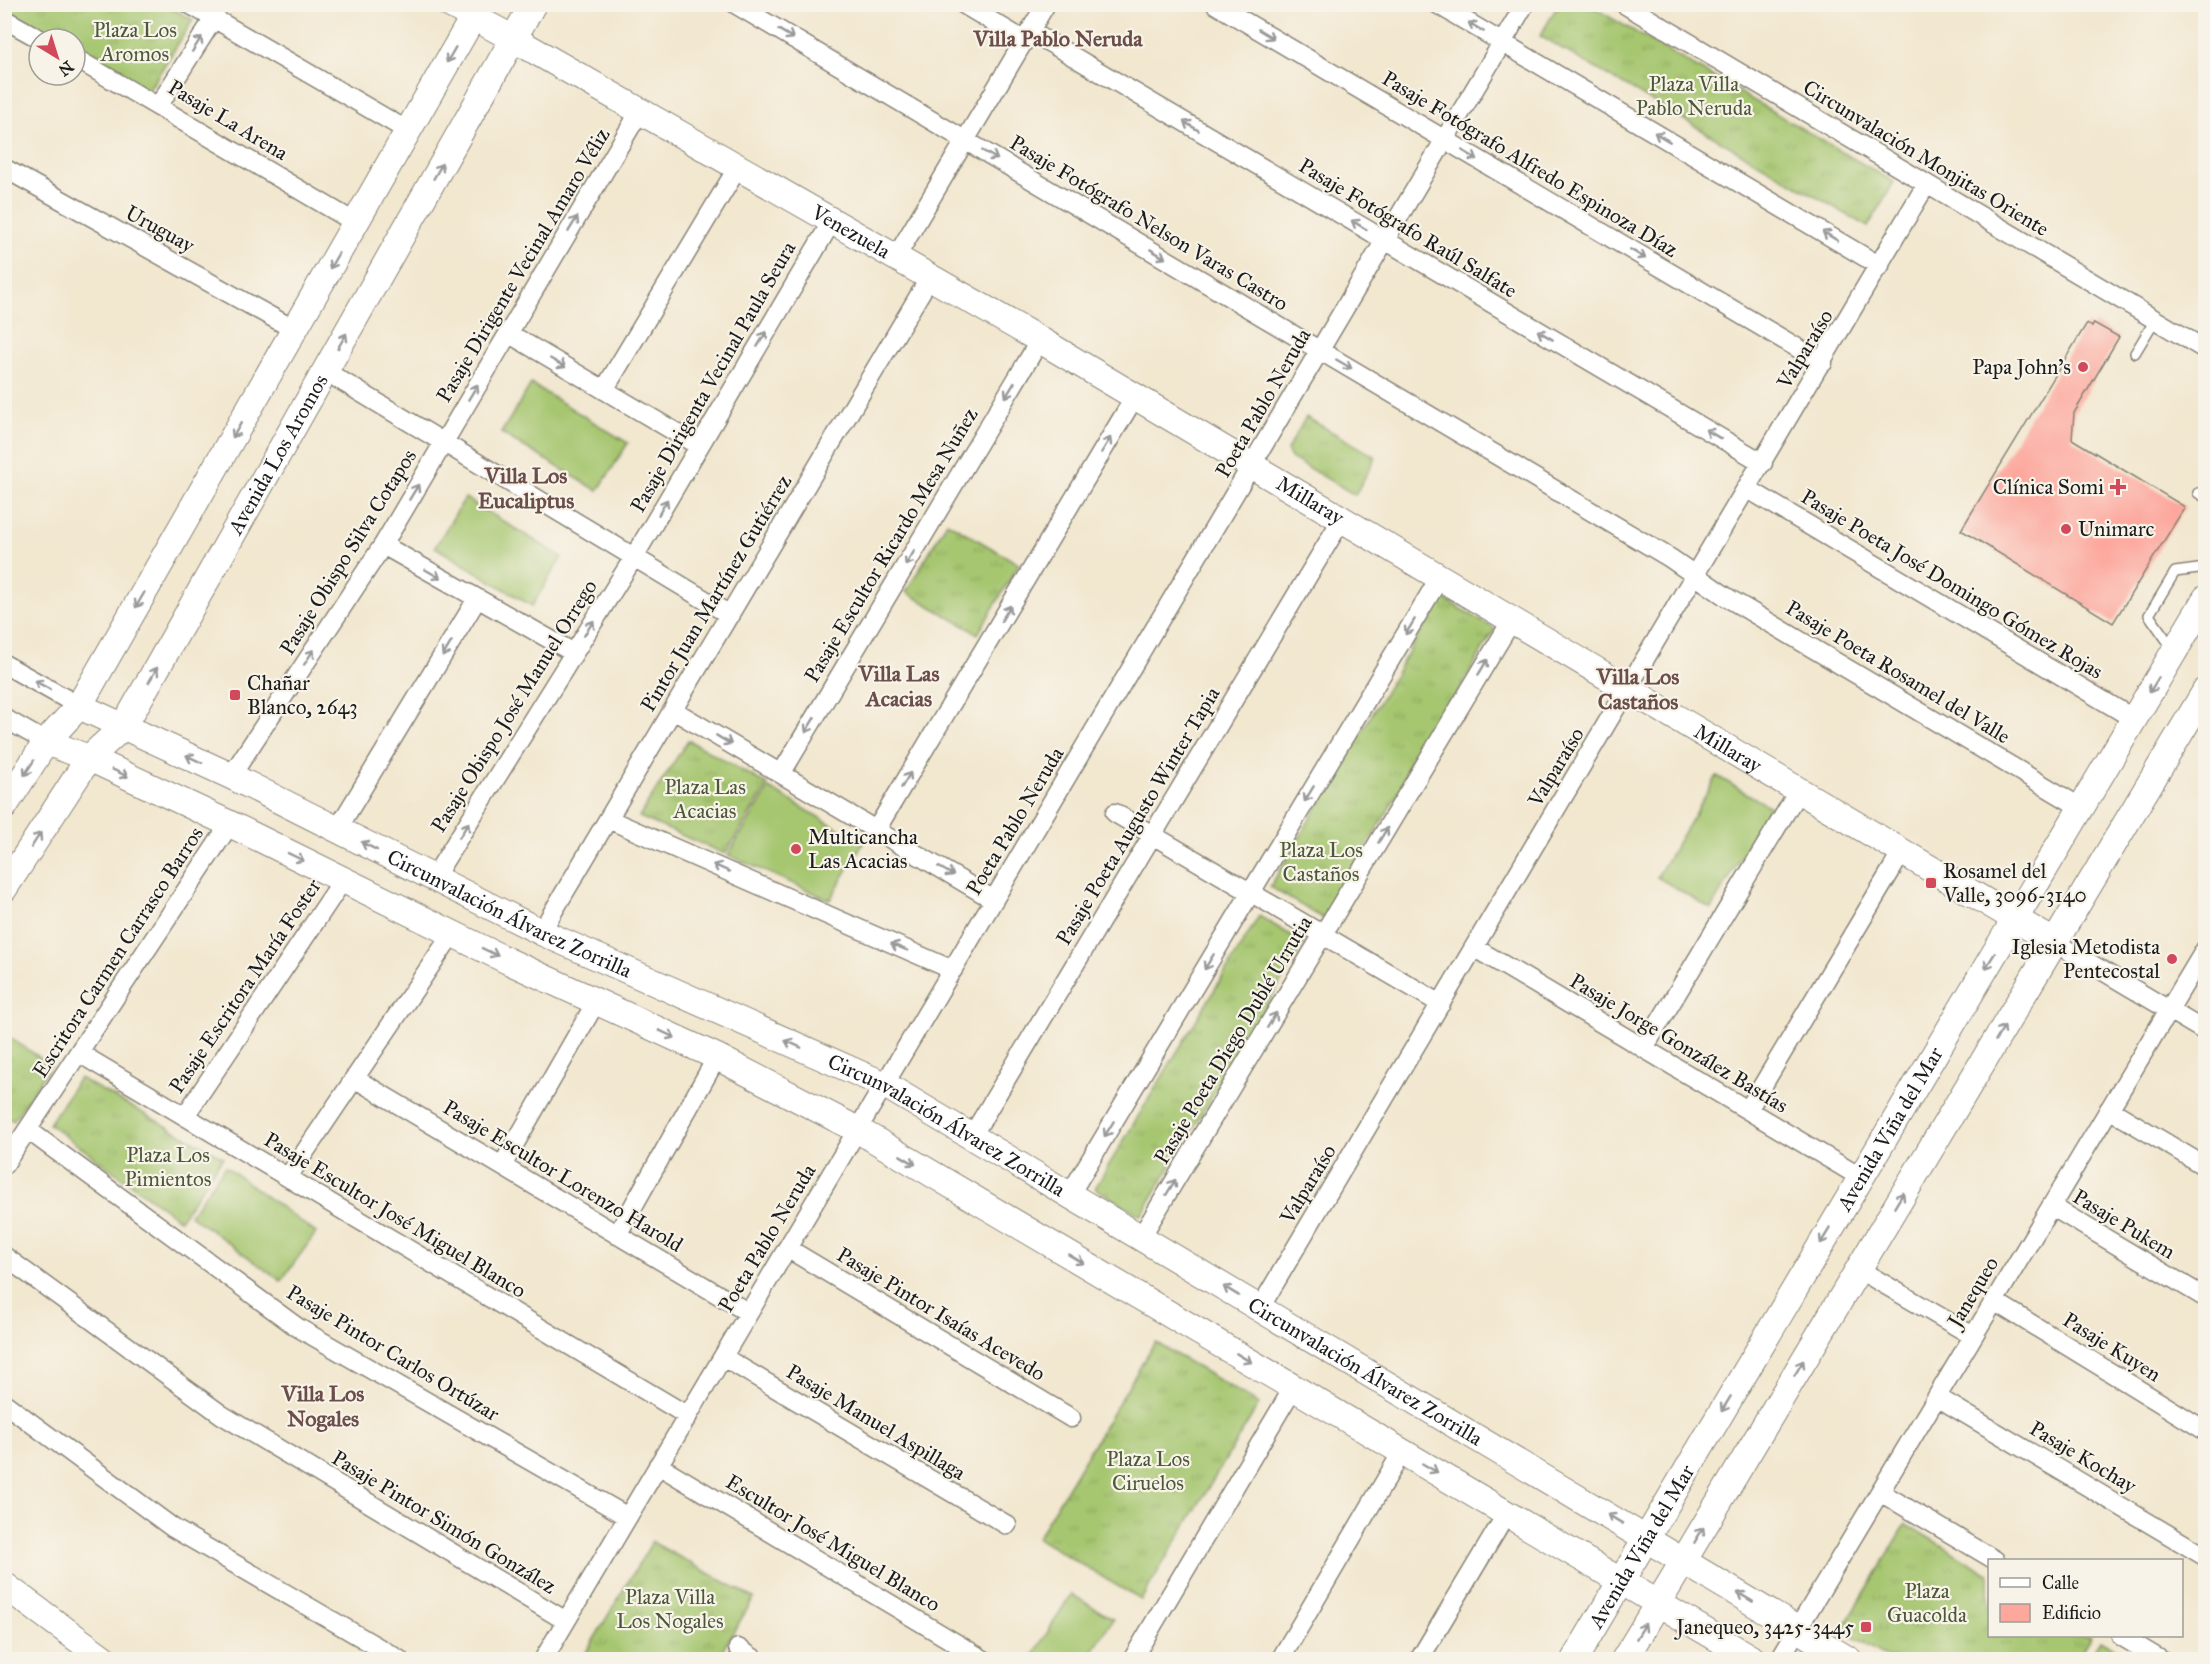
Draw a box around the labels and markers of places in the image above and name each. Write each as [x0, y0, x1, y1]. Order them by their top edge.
place label: Papa John's [1972, 354, 2071, 380]
marker: Papa John's [2076, 360, 2090, 374]
place label: Clínica Somi [1993, 474, 2104, 500]
marker: Clínica Somi [2109, 478, 2127, 496]
place label: Unimarc [2078, 516, 2155, 542]
marker: Unimarc [2059, 522, 2073, 536]
place label: Chañar Blanco, 2643 [247, 670, 358, 720]
marker: Chañar Blanco, 2643 [228, 688, 242, 702]
place label: Multicancha Las Acacias [808, 824, 918, 874]
marker: Multicancha Las Acacias [789, 842, 803, 856]
place label: Rosamel del Valle, 3096-3140 [1942, 858, 2087, 908]
marker: Rosamel del Valle, 3096-3140 [1924, 876, 1938, 890]
place label: Iglesia Metodista Pentecostal [2012, 934, 2160, 984]
marker: Iglesia Metodista Pentecostal [2165, 952, 2179, 966]
place label: Janequeo, 3425-3445 [1674, 1614, 1854, 1640]
marker: Janequeo, 3425-3445 [1859, 1620, 1873, 1634]

